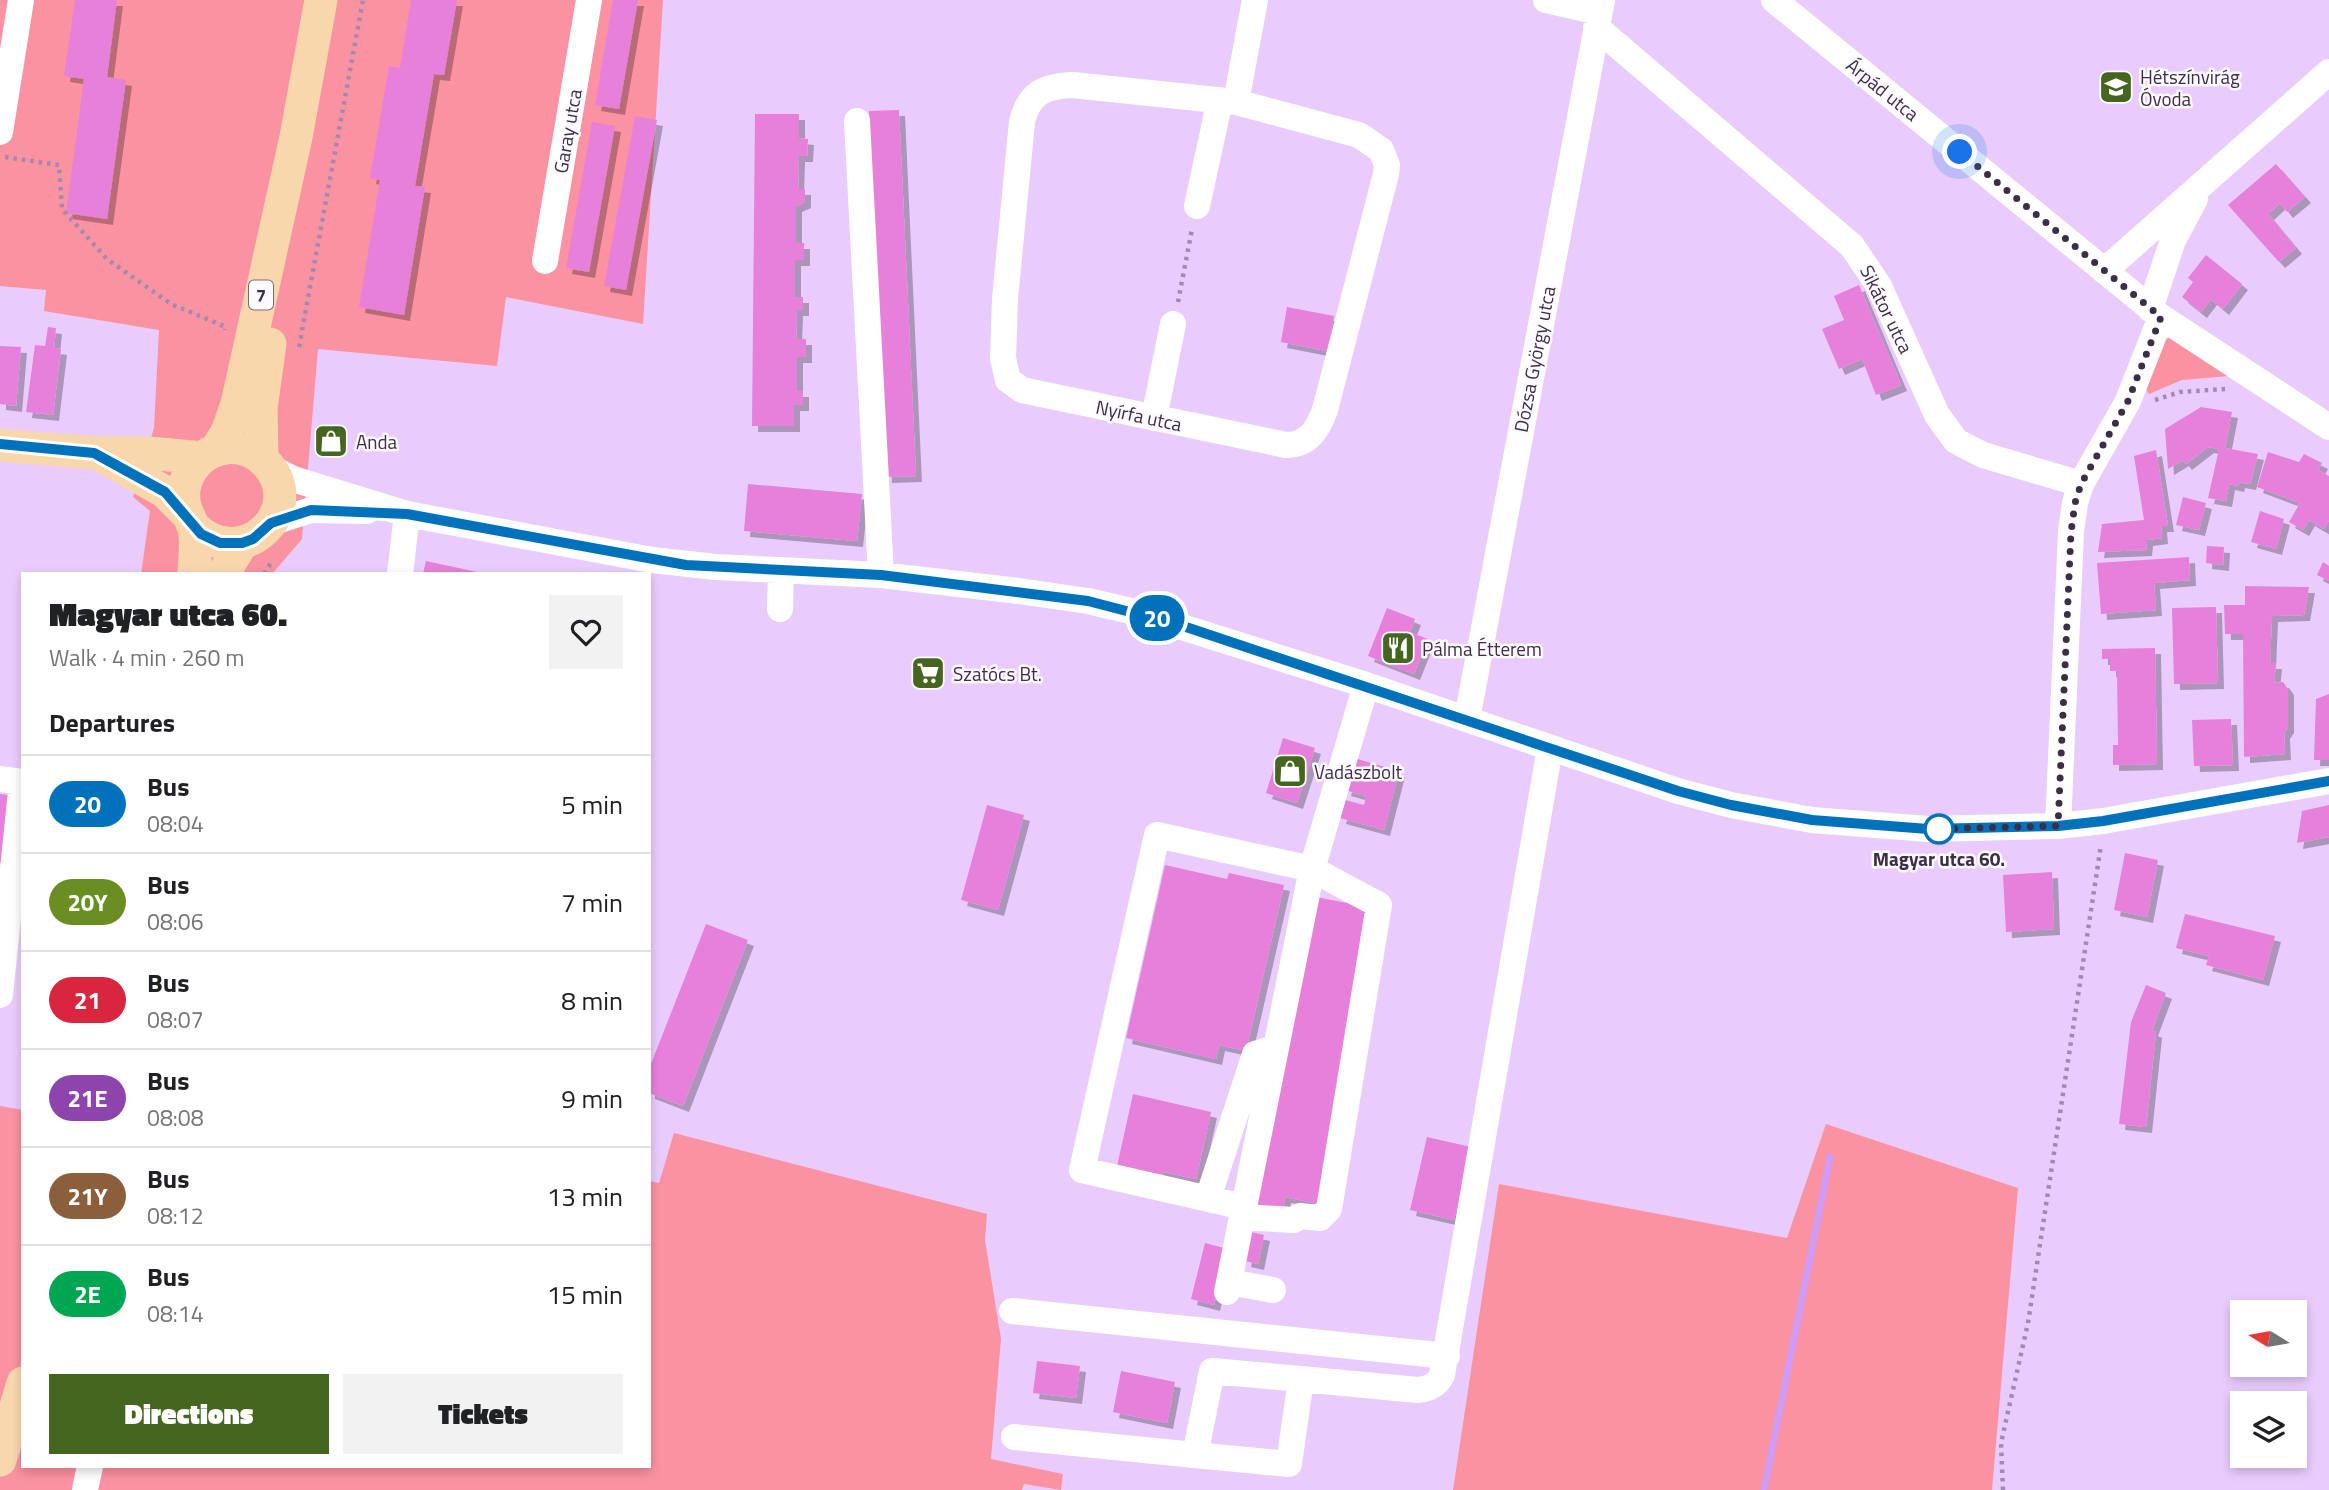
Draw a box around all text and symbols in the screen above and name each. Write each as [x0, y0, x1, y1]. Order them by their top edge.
street label: Árpád utca [1840, 51, 1926, 128]
place label: Hétszínvirág Óvoda [2140, 62, 2240, 113]
school or university icon: Hétszínvirág Óvoda [2097, 68, 2135, 106]
street label: Garay utca [545, 86, 589, 175]
your location [1942, 134, 1977, 169]
street label: Sikátor utca [1853, 260, 1921, 358]
road number: 7 [249, 281, 273, 310]
street label: Dózsa György utca [1506, 283, 1562, 434]
street label: Nyírfa utca [1093, 392, 1185, 438]
shop icon: Anda [312, 422, 350, 460]
place label: Anda [356, 427, 398, 456]
text: Magyar utca 60. [49, 589, 287, 639]
button: heart [549, 595, 623, 669]
line badge: 20 [1126, 595, 1188, 641]
text: 20 [1144, 600, 1170, 636]
restaurant icon: Pálma Étterem [1379, 629, 1417, 667]
place label: Pálma Étterem [1422, 634, 1542, 663]
text: Walk · 4 min · 260 m [49, 640, 245, 675]
supermarket icon: Szatócs Bt. [909, 654, 947, 692]
place label: Szatócs Bt. [953, 659, 1042, 688]
text: Departures [49, 703, 175, 742]
shop icon: Vadászbolt [1271, 752, 1309, 790]
place label: Vadászbolt [1314, 757, 1403, 786]
text: Bus [147, 767, 189, 806]
text: 5 min [561, 785, 623, 824]
text: 20 [74, 786, 101, 822]
text: 08:04 [147, 806, 204, 841]
marker: Magyar utca 60. [1924, 814, 1954, 844]
place label: Magyar utca 60. [1873, 844, 2005, 873]
text: Bus [147, 865, 189, 904]
text: 7 min [561, 883, 623, 922]
text: 20Y [67, 884, 108, 920]
text: 08:06 [147, 904, 204, 939]
text: Bus [147, 963, 189, 1002]
text: 8 min [561, 981, 623, 1020]
text: 21 [74, 982, 101, 1018]
text: 08:07 [147, 1002, 204, 1037]
text: Bus [147, 1061, 189, 1100]
text: 9 min [561, 1079, 623, 1118]
text: 21E [67, 1080, 108, 1116]
text: 08:08 [147, 1100, 204, 1135]
text: Bus [147, 1159, 189, 1198]
text: 13 min [547, 1177, 623, 1216]
text: 21Y [67, 1178, 108, 1214]
text: 08:12 [147, 1198, 204, 1233]
text: Bus [147, 1257, 189, 1296]
text: 15 min [547, 1275, 623, 1314]
text: 2E [74, 1276, 101, 1312]
text: 08:14 [147, 1296, 204, 1331]
north arrow [2230, 1300, 2306, 1377]
map controls [2230, 1300, 2307, 1468]
button: Directions [49, 1374, 329, 1454]
button: Tickets [343, 1374, 623, 1454]
button: layers [2230, 1391, 2307, 1468]

